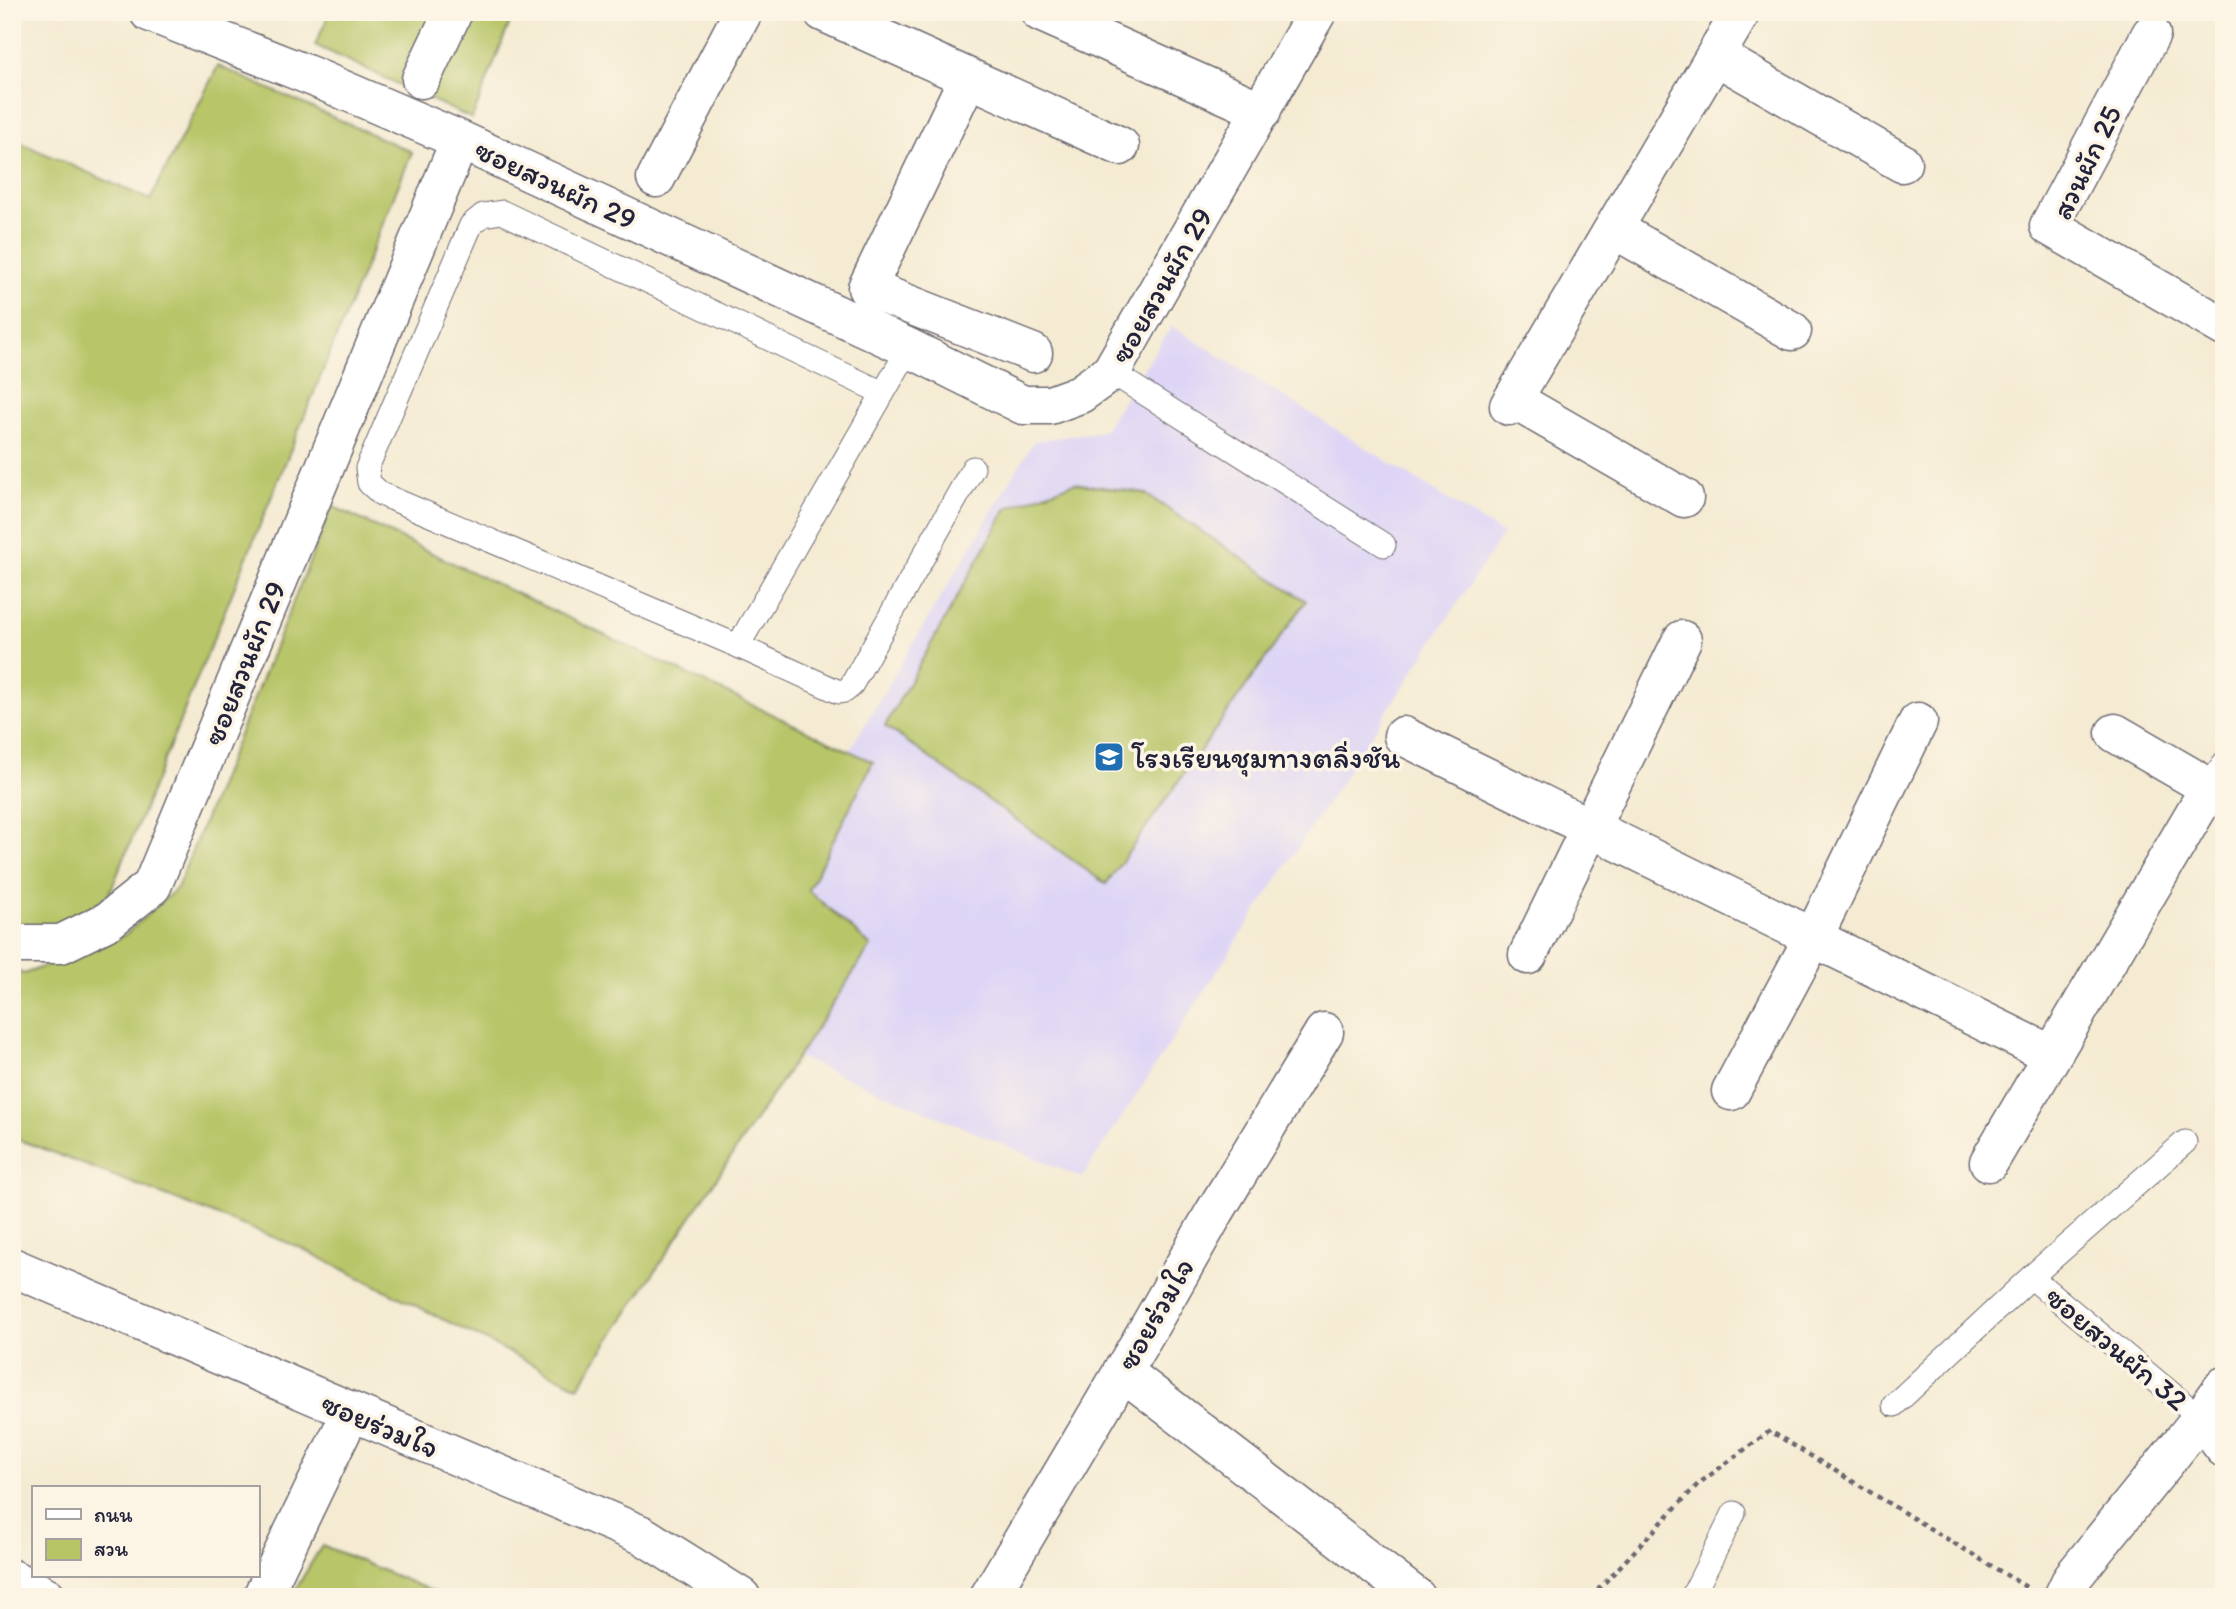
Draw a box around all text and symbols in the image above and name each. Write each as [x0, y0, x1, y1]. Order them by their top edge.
street label: สวนผัก 25 [2043, 99, 2129, 225]
street label: ซอยสวนผัก 29 [469, 131, 643, 237]
street label: ซอยสวนผัก 29 [1102, 201, 1220, 369]
street label: ซอยสวนผัก 29 [194, 576, 294, 750]
place label: โรงเรียนชุมทางตลิ่งชัน [1131, 739, 1400, 777]
school or university icon: โรงเรียนชุมทางตลิ่งชัน [1092, 740, 1126, 774]
street label: ซอยร่วมใจ [1108, 1252, 1202, 1376]
street label: ซอยสวนผัก 32 [2038, 1278, 2196, 1418]
street label: ซอยร่วมใจ [316, 1384, 444, 1466]
legend [32, 1486, 259, 1578]
text: ถนน [94, 1502, 133, 1527]
text: สวน [94, 1536, 128, 1561]

